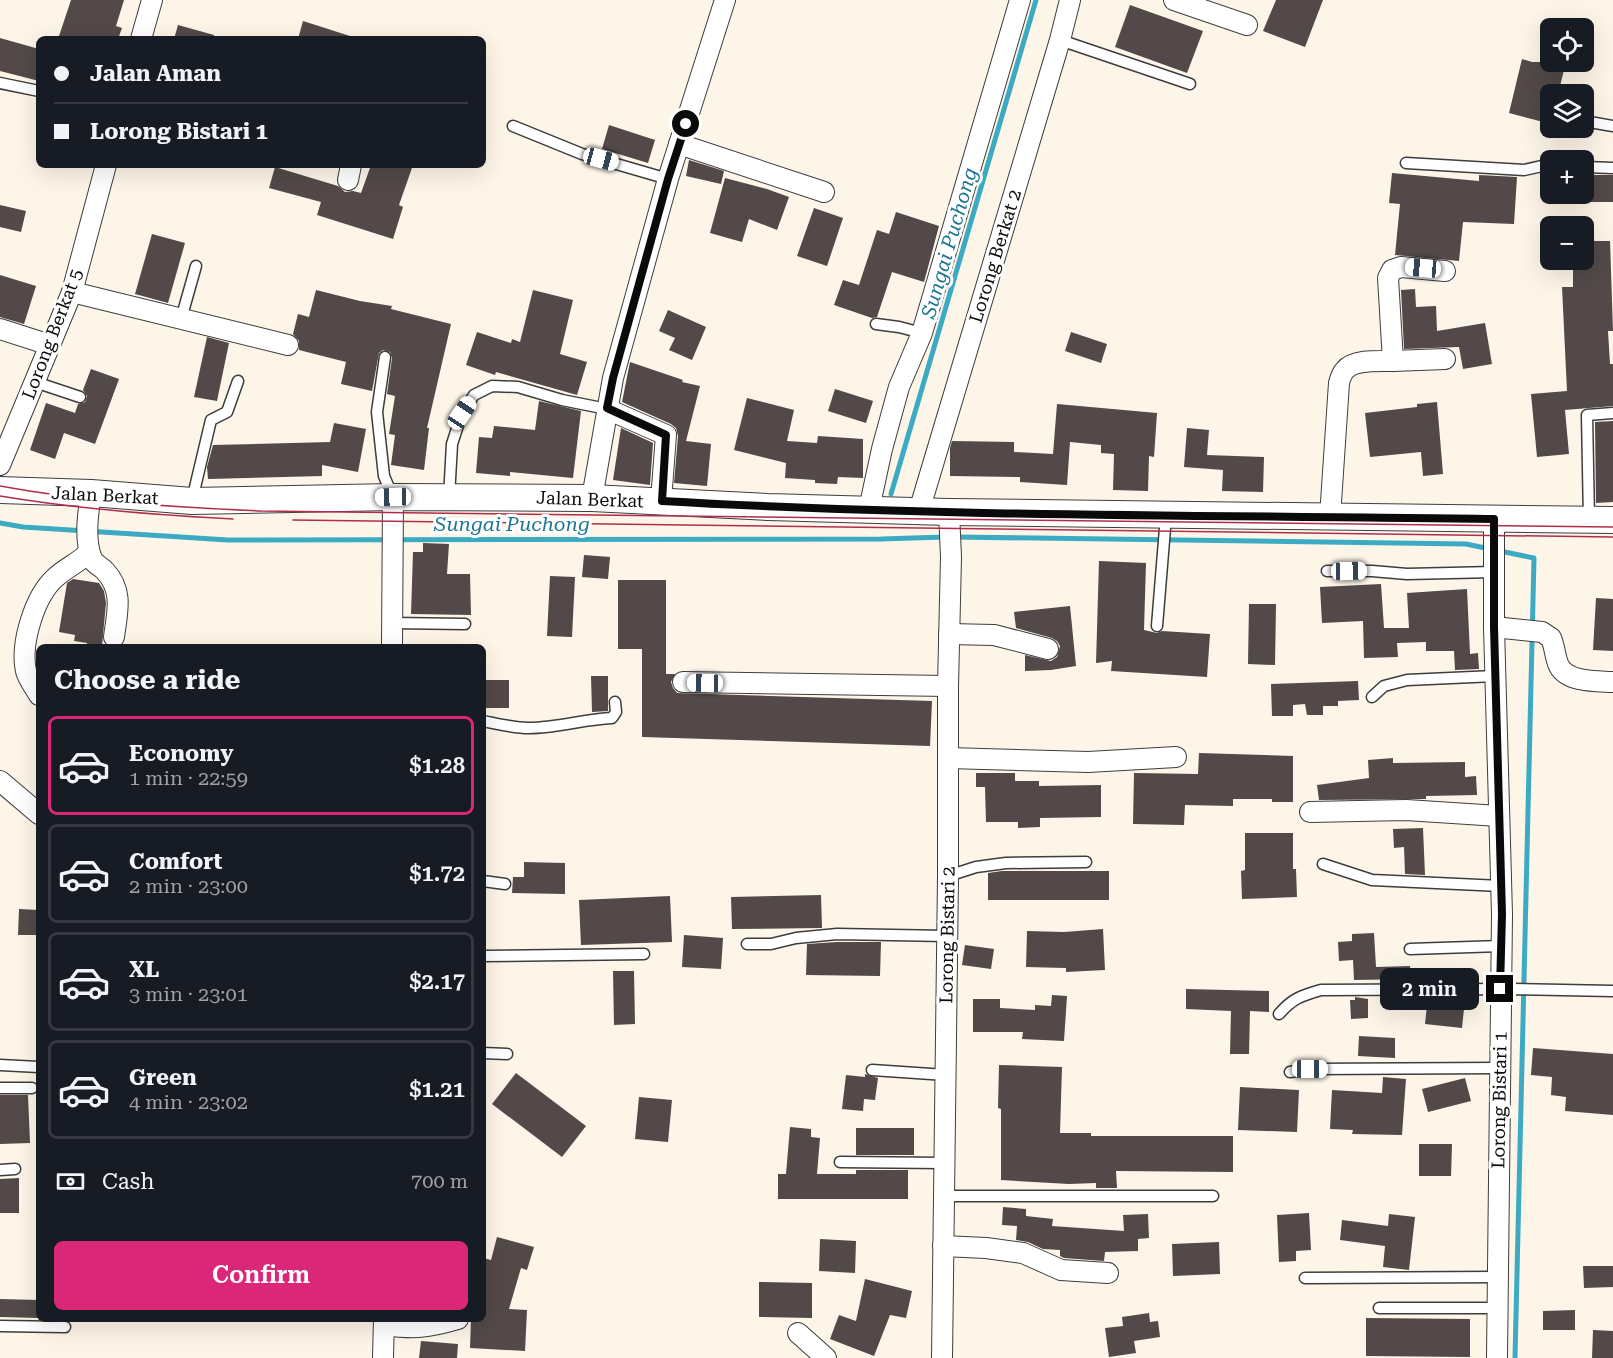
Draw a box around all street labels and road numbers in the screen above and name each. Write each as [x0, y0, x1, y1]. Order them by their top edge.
street label: Lorong Berkat 2 [965, 187, 1025, 325]
street label: Lorong Berkat 5 [17, 266, 87, 402]
street label: Jalan Berkat [51, 482, 159, 508]
street label: Jalan Berkat [536, 487, 644, 511]
street label: Lorong Bistari 2 [935, 866, 959, 1004]
street label: Lorong Bistari 1 [1487, 1031, 1511, 1169]

